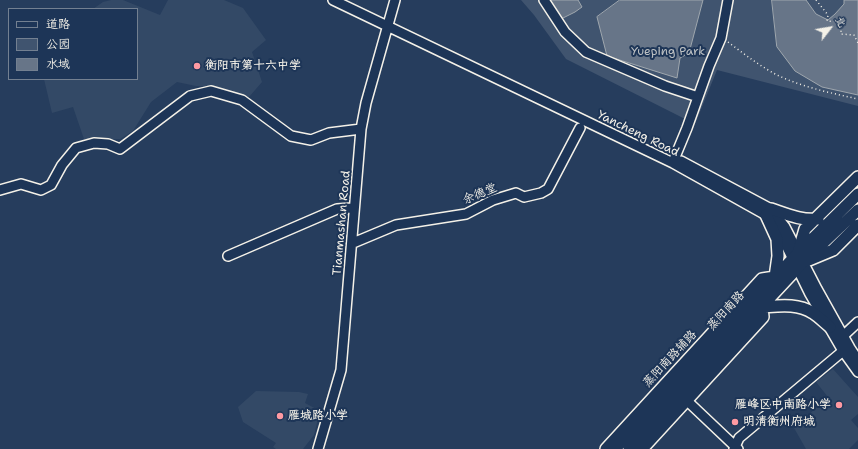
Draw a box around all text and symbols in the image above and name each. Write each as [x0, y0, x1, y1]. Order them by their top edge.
legend [8, 8, 138, 80]
north arrow [810, 8, 850, 48]
text: 北 [831, 13, 850, 30]
text: 道路 [46, 16, 70, 32]
text: 公园 [46, 36, 70, 52]
park label: Yueping Park [631, 45, 705, 59]
text: 水域 [46, 56, 70, 72]
place label: 衡阳市第十六中学 [205, 59, 301, 73]
marker: 衡阳市第十六中学 [192, 61, 202, 71]
street label: Yancheng Road [595, 108, 681, 160]
street label: Tianmashan Road [330, 170, 354, 276]
street label: 余德堂 [461, 181, 499, 207]
street label: 蒸阳南路 [704, 289, 748, 333]
street label: 蒸阳南路辅路 [640, 328, 700, 390]
place label: 雁峰区中南路小学 [735, 398, 831, 412]
marker: 雁峰区中南路小学 [834, 400, 844, 410]
place label: 雁城路小学 [288, 409, 348, 423]
marker: 雁城路小学 [275, 411, 285, 421]
place label: 明清衡州府城 [743, 415, 815, 429]
marker: 明清衡州府城 [730, 417, 740, 427]

